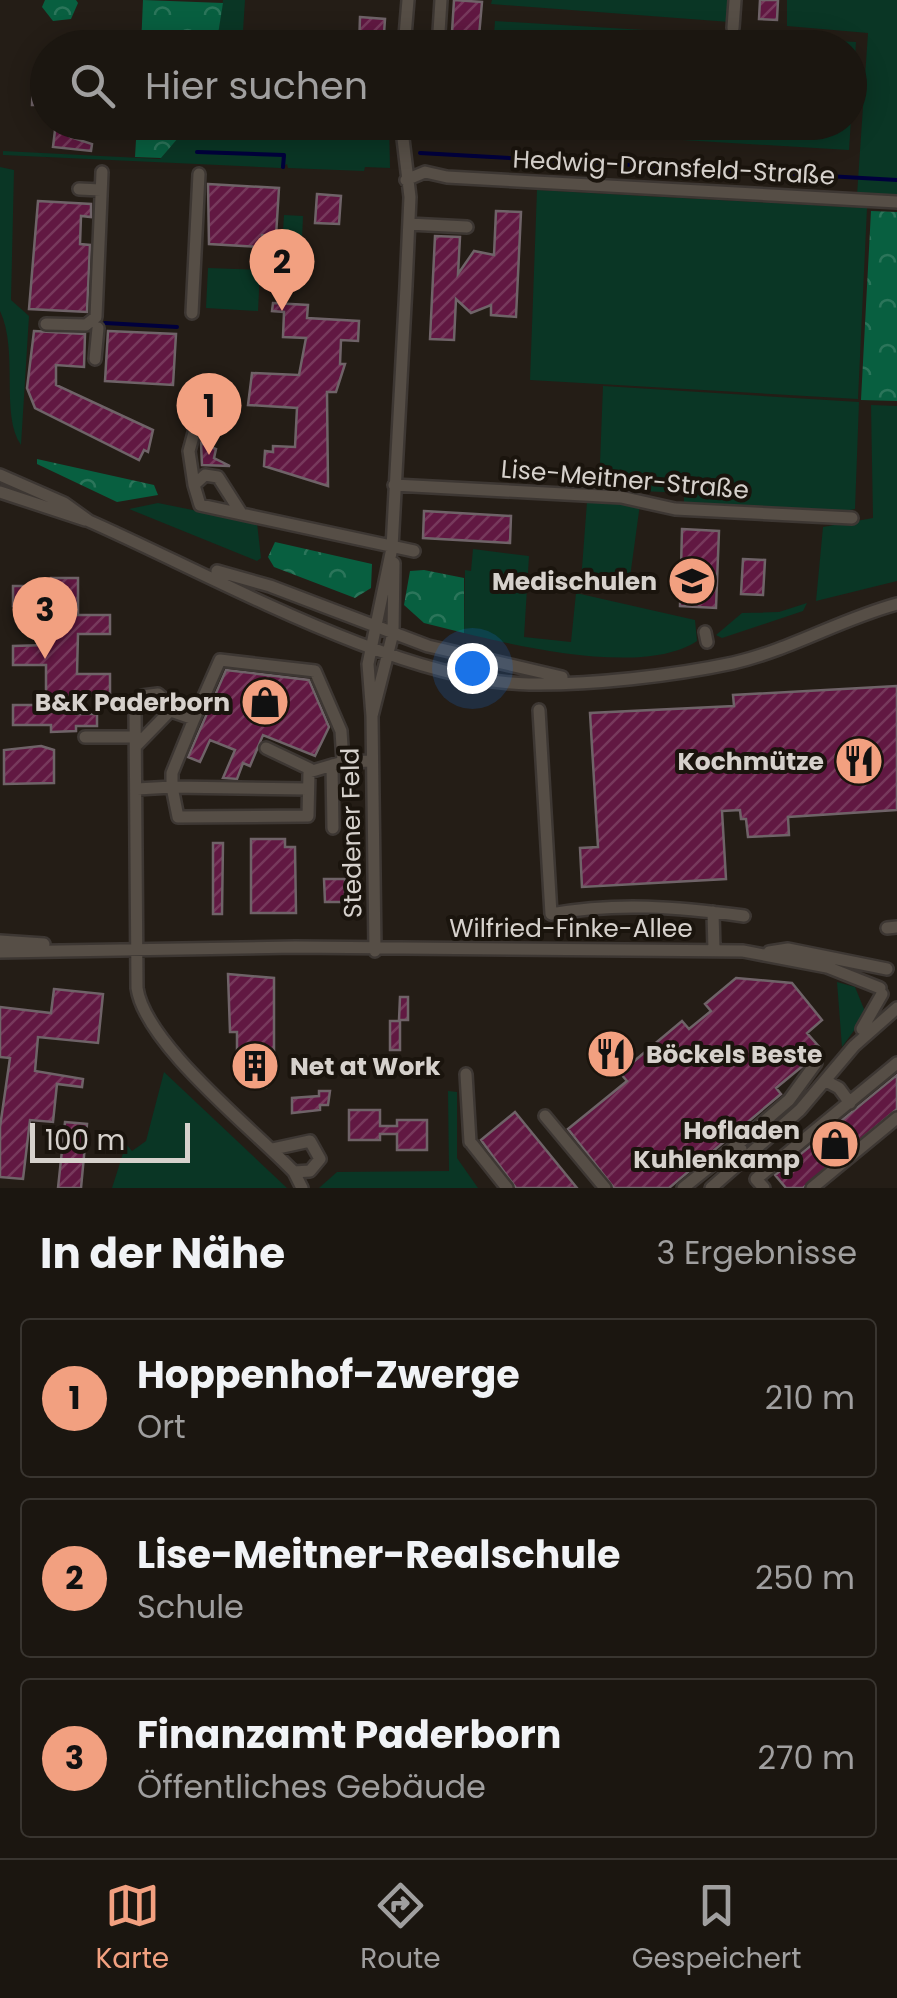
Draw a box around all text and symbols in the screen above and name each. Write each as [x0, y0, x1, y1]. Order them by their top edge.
search box [30, 30, 867, 140]
icon: search [65, 58, 120, 113]
text: Hier suchen [145, 59, 368, 112]
street label: Hedwig-Dransfeld-Straße [512, 142, 836, 193]
pin: 2 [250, 228, 314, 311]
pin: 1 [176, 372, 242, 455]
street label: Lise-Meitner-Straße [500, 451, 750, 508]
school or university icon: Medischulen [666, 555, 718, 607]
place label: Medischulen [492, 564, 657, 599]
pin: 3 [12, 576, 78, 659]
your location [447, 643, 498, 694]
shop icon: B&K Paderborn [239, 676, 291, 728]
place label: B&K Paderborn [35, 685, 230, 720]
restaurant icon: Kochmütze [833, 735, 885, 787]
place label: Kochmütze [677, 744, 824, 779]
street label: Stedener Feld [333, 748, 370, 918]
street label: Wilfried-Finke-Allee [449, 911, 693, 946]
restaurant icon: Böckels Beste [585, 1028, 637, 1080]
place label: Böckels Beste [646, 1037, 822, 1072]
building icon: Net at Work [229, 1040, 281, 1092]
place label: Net at Work [290, 1049, 441, 1084]
place label: Hofladen Kuhlenkamp [633, 1113, 800, 1177]
scale bar [30, 1118, 190, 1162]
shop icon: Hofladen Kuhlenkamp [809, 1118, 861, 1170]
text: 100 m [45, 1121, 125, 1160]
text: In der Nähe [40, 1224, 285, 1283]
text: 3 Ergebnisse [657, 1230, 857, 1275]
text: Hoppenhof-Zwerge [137, 1348, 520, 1401]
text: 1 [68, 1375, 81, 1420]
text: 210 m [765, 1375, 855, 1420]
text: Ort [137, 1404, 186, 1449]
text: Lise-Meitner-Realschule [137, 1528, 620, 1581]
text: 2 [65, 1555, 84, 1600]
text: 250 m [755, 1555, 855, 1600]
text: Schule [137, 1584, 244, 1629]
text: Finanzamt Paderborn [137, 1708, 561, 1761]
text: 3 [65, 1735, 84, 1780]
text: 270 m [758, 1735, 855, 1780]
text: Öffentliches Gebäude [137, 1764, 486, 1809]
tab: Karte [96, 1878, 169, 1980]
tab: Route [360, 1878, 441, 1980]
tab: Gespeichert [632, 1878, 801, 1980]

